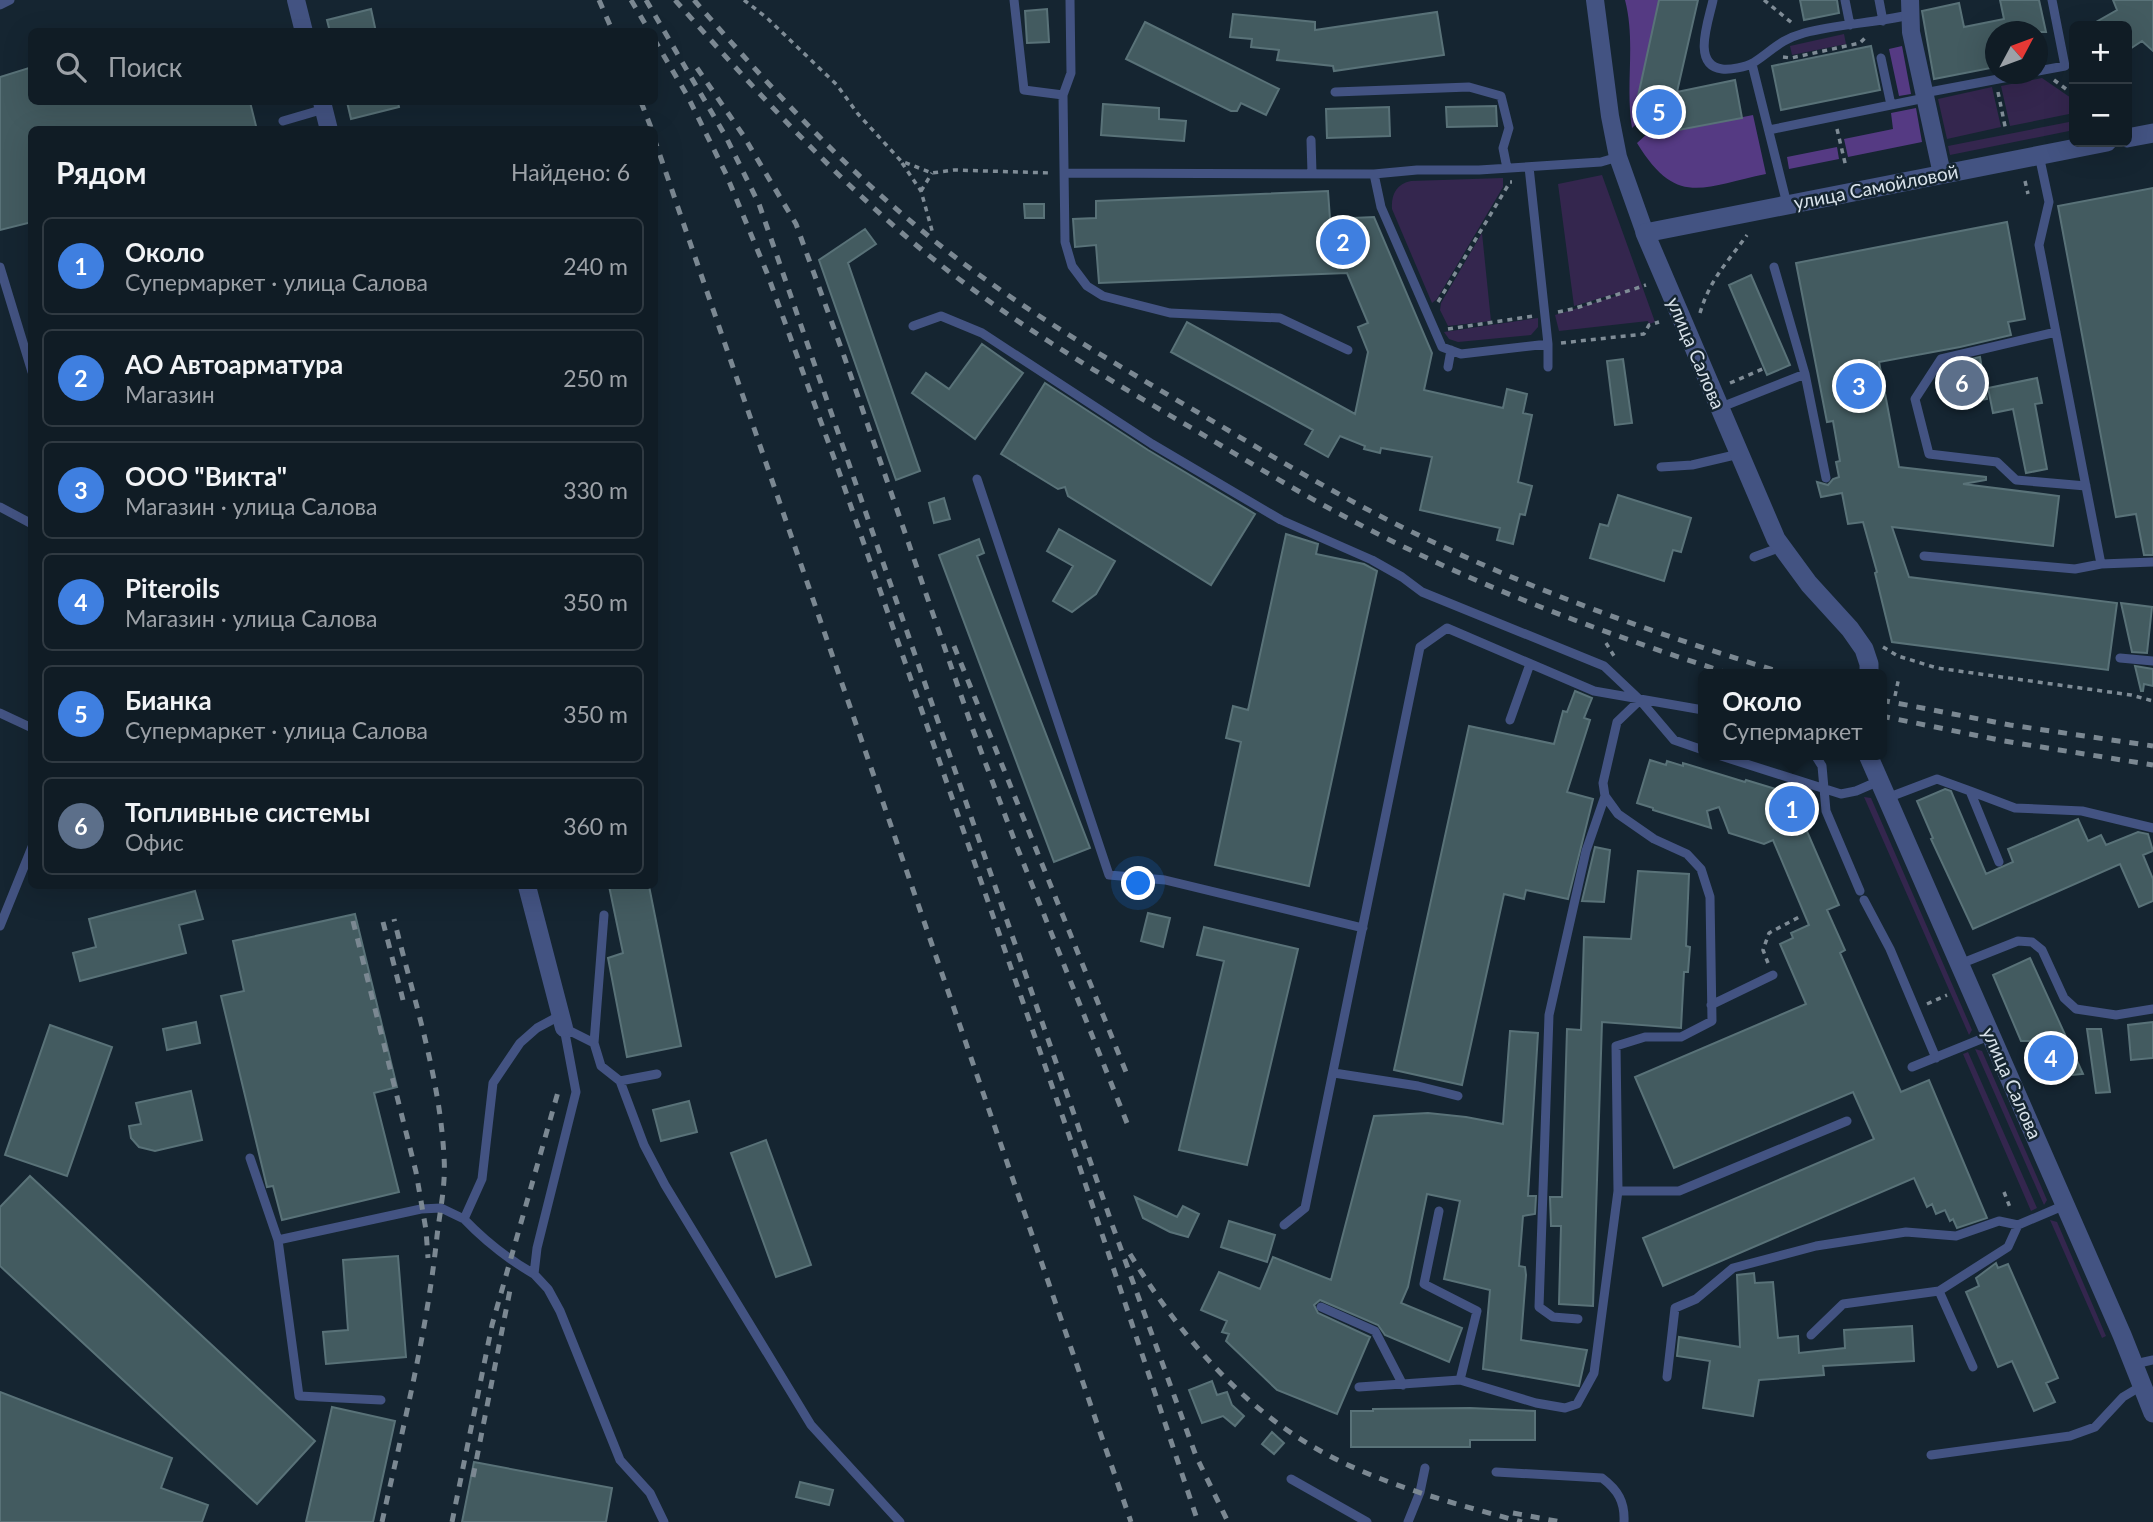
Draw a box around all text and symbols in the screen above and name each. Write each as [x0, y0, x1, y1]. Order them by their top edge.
north arrow [1985, 21, 2048, 84]
map controls [2069, 21, 2132, 147]
button: + [2069, 21, 2132, 84]
search box [28, 28, 658, 105]
icon: search [52, 48, 90, 86]
text: Поиск [108, 51, 182, 83]
button: − [2069, 84, 2132, 147]
pin: 5 [1636, 86, 1682, 138]
text: Рядом [56, 154, 146, 190]
text: Найдено: 6 [511, 158, 630, 186]
street label: улица Самойловой [1792, 159, 1960, 214]
pin: 2 [1320, 216, 1366, 268]
text: Около [125, 236, 205, 268]
text: 1 [74, 252, 88, 280]
text: 240 m [563, 252, 628, 280]
text: Супермаркет · улица Салова [125, 268, 428, 296]
street label: улица Салова [1662, 293, 1730, 412]
text: АО Автоарматура [125, 348, 343, 380]
pin: 6 [1939, 357, 1985, 409]
pin: 3 [1836, 360, 1882, 412]
text: 2 [74, 364, 88, 392]
text: 250 m [563, 364, 628, 392]
text: Магазин [125, 380, 215, 408]
text: ООО "Викта" [125, 460, 287, 492]
text: 3 [74, 476, 88, 504]
text: 330 m [563, 476, 628, 504]
text: Магазин · улица Салова [125, 492, 377, 520]
text: Piteroils [125, 572, 220, 604]
text: 4 [74, 588, 88, 616]
text: 350 m [563, 588, 628, 616]
text: Магазин · улица Салова [125, 604, 377, 632]
popup [1698, 669, 1887, 760]
text: Бианка [125, 684, 212, 716]
text: Около [1722, 685, 1802, 717]
text: 5 [74, 700, 88, 728]
text: 350 m [563, 700, 628, 728]
text: Супермаркет · улица Салова [125, 716, 428, 744]
text: Супермаркет [1722, 717, 1863, 745]
pin: 1 [1769, 783, 1815, 835]
text: Топливные системы [125, 796, 370, 828]
text: 6 [74, 812, 88, 840]
text: 360 m [563, 812, 628, 840]
text: Офис [125, 828, 184, 856]
your location [1121, 866, 1155, 900]
street label: улица Салова [1978, 1023, 2047, 1142]
pin: 4 [2028, 1032, 2074, 1084]

